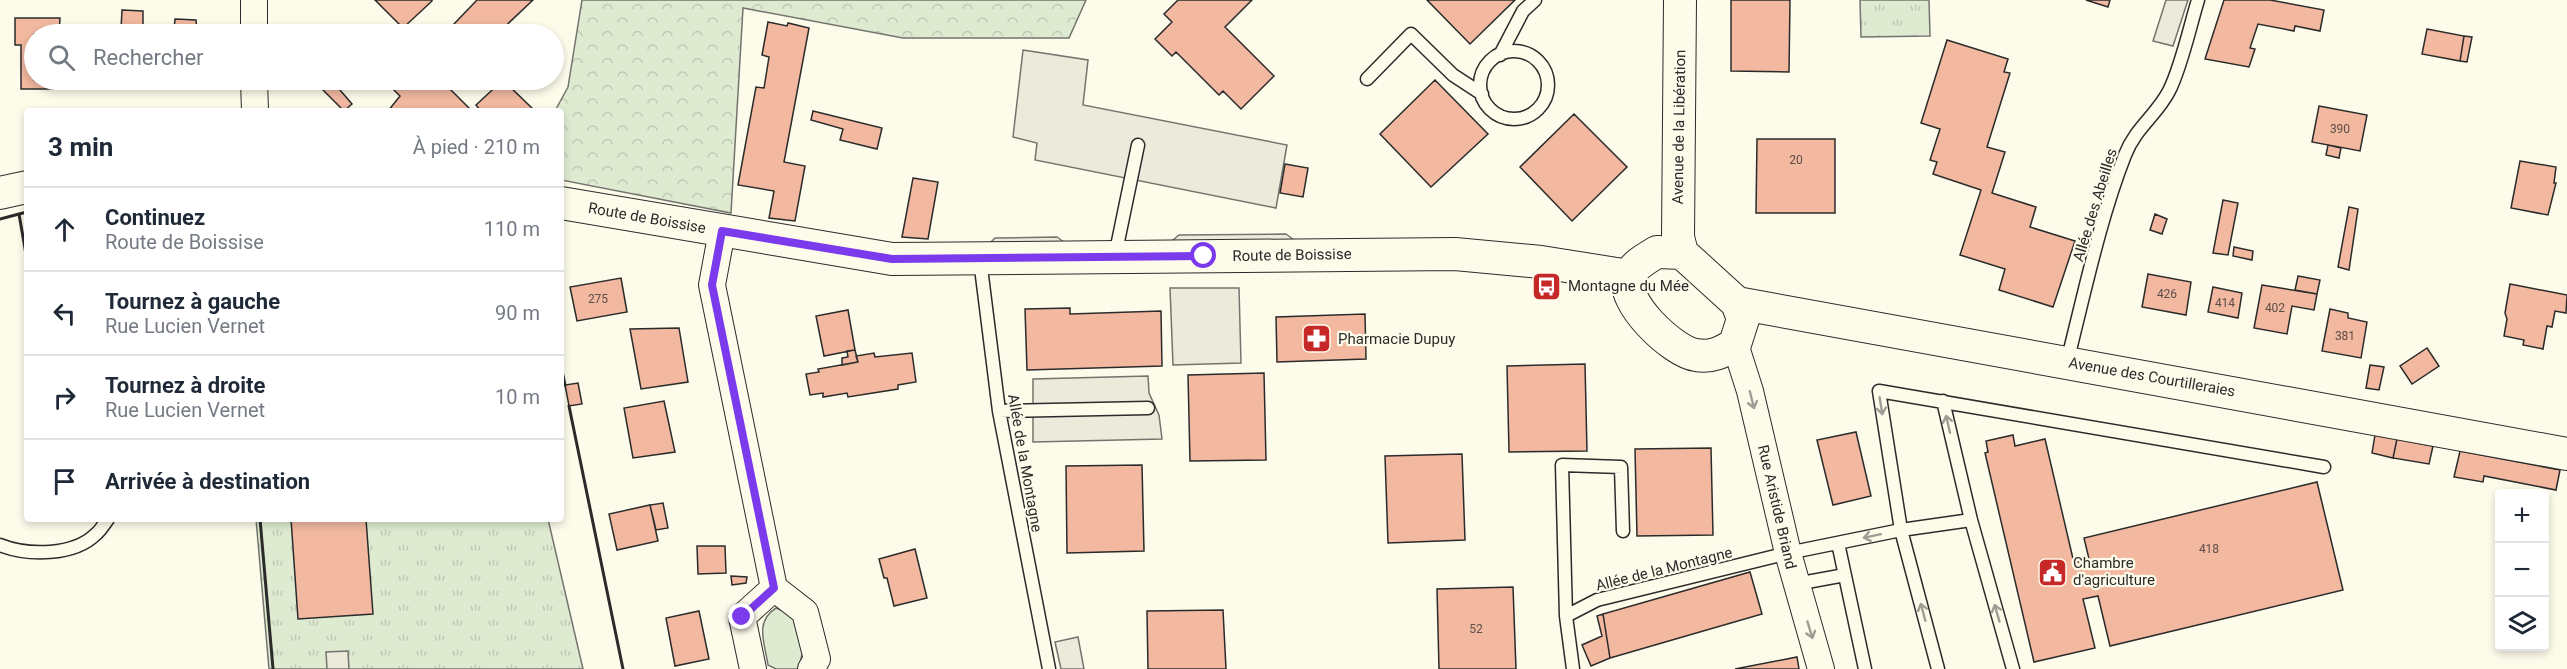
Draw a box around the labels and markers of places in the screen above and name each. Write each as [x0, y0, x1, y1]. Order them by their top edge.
bus stop icon: Montagne du Mée [1531, 270, 1563, 302]
place label: Montagne du Mée [1568, 277, 1689, 295]
pharmacy icon: Pharmacie Dupuy [1301, 323, 1333, 355]
place label: Pharmacie Dupuy [1338, 330, 1455, 348]
place label: Chambre d'agriculture [2073, 554, 2155, 589]
public building icon: Chambre d'agriculture [2036, 556, 2068, 588]

